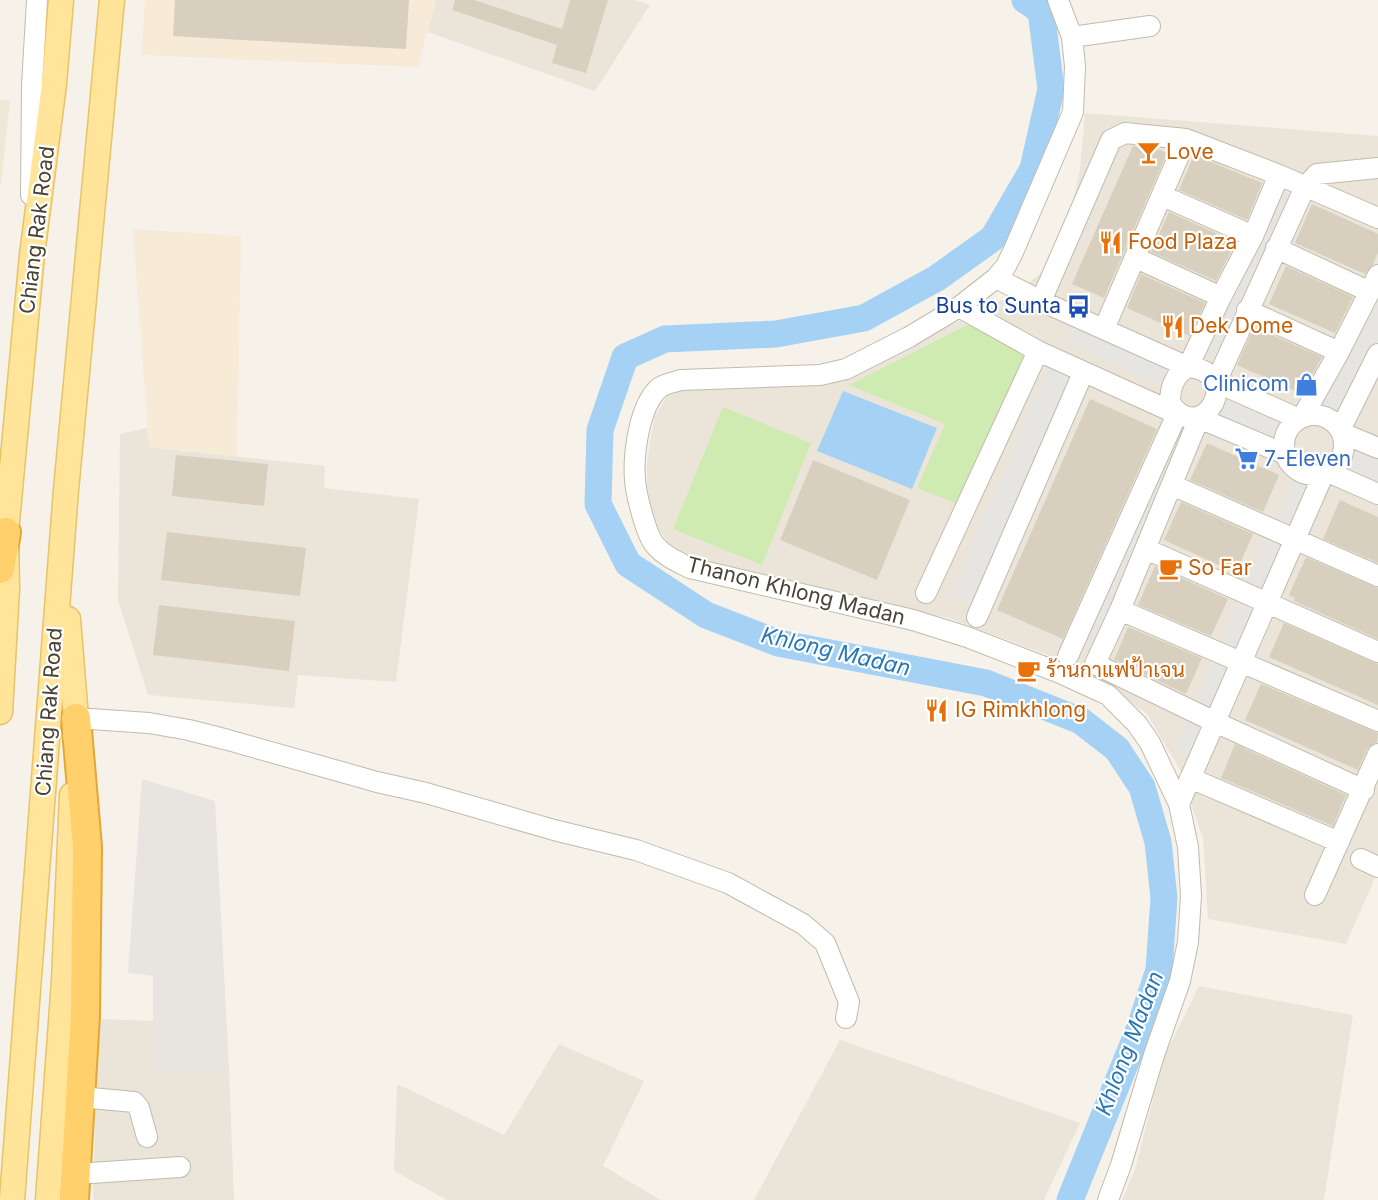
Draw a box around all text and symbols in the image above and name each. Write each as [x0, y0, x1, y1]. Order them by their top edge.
bar icon: Love [1135, 139, 1161, 165]
place label: Love [1166, 139, 1214, 164]
street label: Chiang Rak Road [14, 144, 59, 315]
restaurant icon: Food Plaza [1097, 229, 1123, 255]
place label: Food Plaza [1128, 229, 1237, 254]
place label: Bus to Sunta [936, 293, 1061, 318]
bus stop icon: Bus to Sunta [1066, 293, 1092, 319]
restaurant icon: Dek Dome [1159, 313, 1185, 339]
place label: Dek Dome [1190, 313, 1293, 338]
place label: Clinicom [1203, 371, 1289, 396]
shop icon: Clinicom [1294, 371, 1320, 397]
supermarket icon: 7-Eleven [1233, 446, 1259, 472]
place label: 7-Eleven [1264, 446, 1351, 471]
street label: Thanon Khlong Madan [684, 551, 908, 630]
cafe icon: So Far [1157, 555, 1183, 581]
place label: So Far [1188, 555, 1252, 580]
water label: Khlong Madan [759, 621, 913, 681]
street label: Chiang Rak Road [30, 627, 67, 797]
place label: ร้านกาแฟป้าเจน [1046, 656, 1185, 682]
cafe icon: ร้านกาแฟป้าเจน [1015, 657, 1041, 683]
restaurant icon: IG Rimkhlong [924, 697, 950, 723]
place label: IG Rimkhlong [955, 697, 1086, 722]
water label: Khlong Madan [1090, 967, 1168, 1119]

